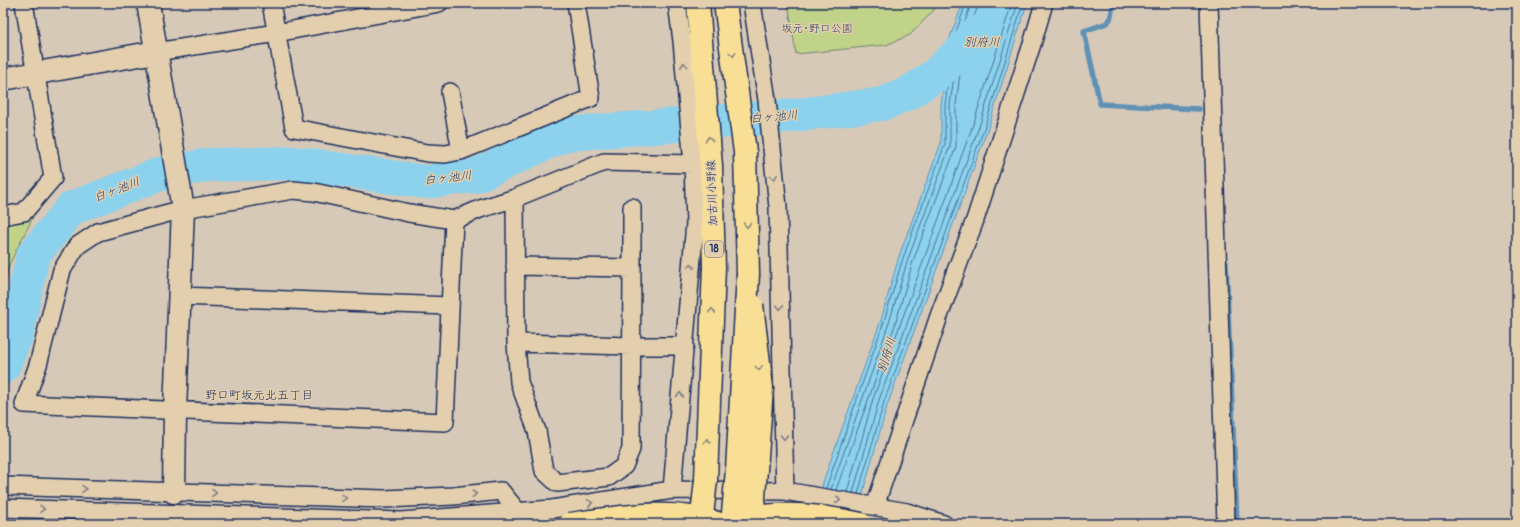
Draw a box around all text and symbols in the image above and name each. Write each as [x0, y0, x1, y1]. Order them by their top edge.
park label: 坂元･野口公園 [781, 22, 853, 35]
water label: 別府川 [964, 35, 1000, 50]
one-way arrow [728, 51, 737, 57]
one-way arrow [680, 62, 689, 68]
water label: 白ヶ池川 [749, 107, 799, 127]
one-way arrow [705, 136, 714, 142]
street label: 加古川小野線 [704, 160, 720, 226]
water label: 白ヶ池川 [423, 168, 473, 188]
water label: 白ヶ池川 [92, 174, 142, 206]
one-way arrow [769, 174, 778, 180]
one-way arrow [743, 222, 751, 228]
road number: 18 [705, 241, 723, 257]
one-way arrow [687, 263, 696, 269]
one-way arrow [776, 304, 784, 310]
one-way arrow [708, 308, 717, 314]
water label: 別府川 [875, 336, 899, 374]
one-way arrow [755, 365, 764, 372]
district label: 野口町坂元北五丁目 [205, 388, 313, 403]
one-way arrow [676, 392, 685, 398]
one-way arrow [779, 434, 788, 440]
one-way arrow [703, 438, 711, 444]
one-way arrow [81, 485, 87, 493]
one-way arrow [211, 489, 217, 498]
one-way arrow [471, 489, 477, 498]
one-way arrow [341, 494, 347, 502]
one-way arrow [835, 495, 841, 504]
one-way arrow [587, 499, 593, 508]
one-way arrow [39, 505, 45, 513]

